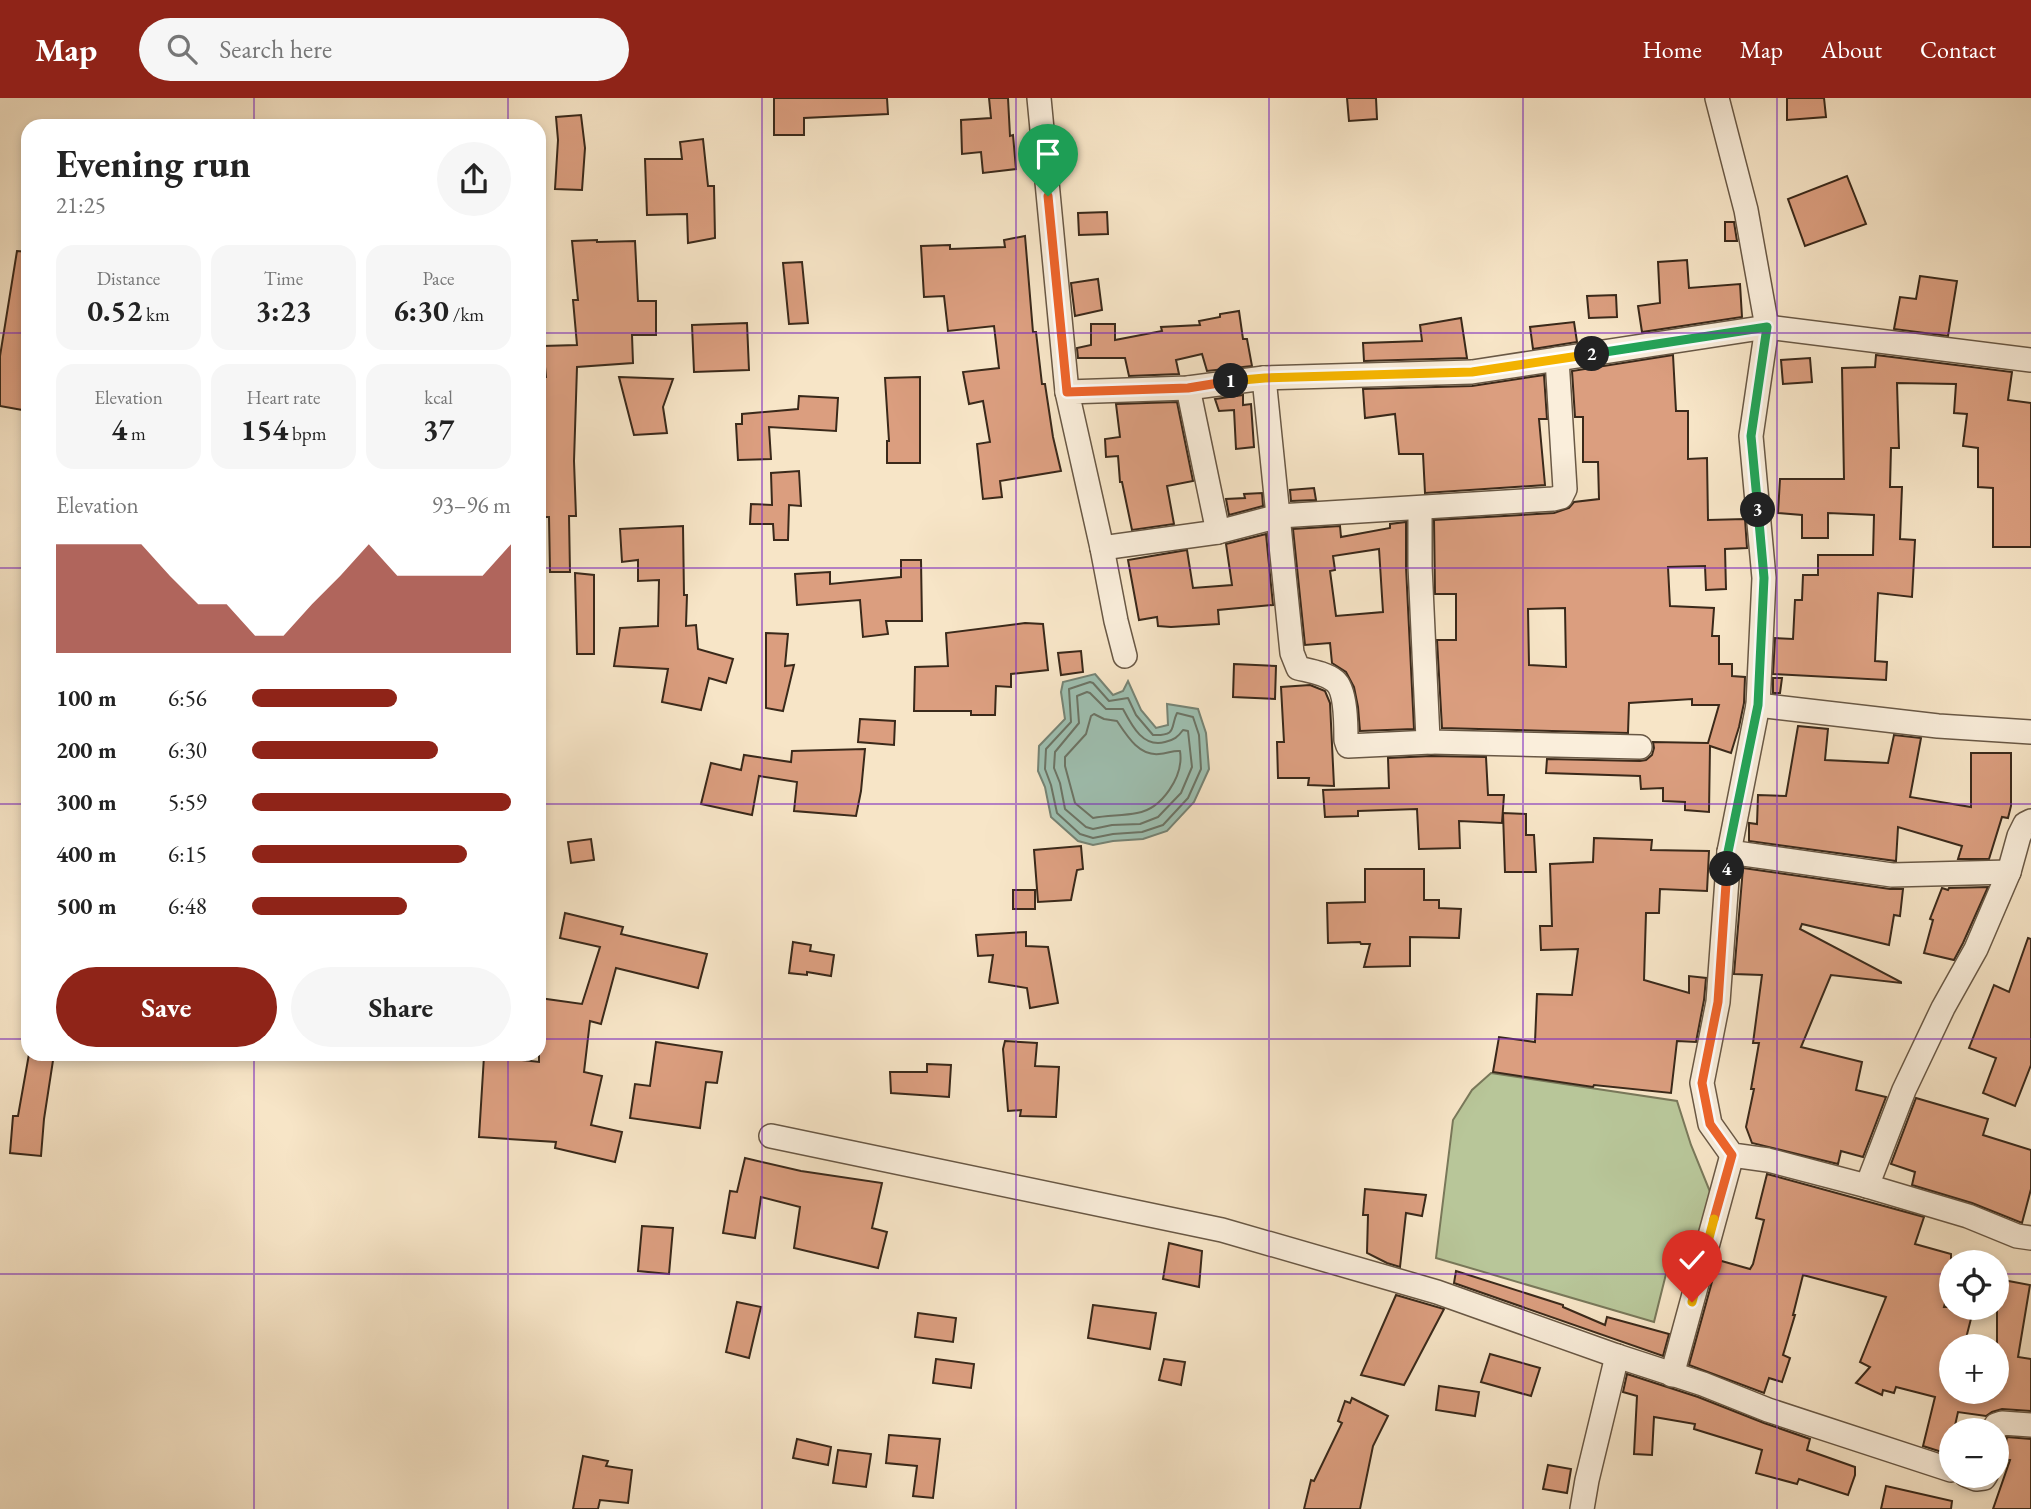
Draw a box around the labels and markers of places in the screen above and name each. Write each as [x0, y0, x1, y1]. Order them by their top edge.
pin [1018, 124, 1078, 196]
pin: 2 [1574, 336, 1610, 372]
pin: 1 [1214, 364, 1248, 398]
pin: 3 [1740, 492, 1776, 528]
pin: 4 [1710, 852, 1744, 886]
pin [1662, 1230, 1722, 1302]

